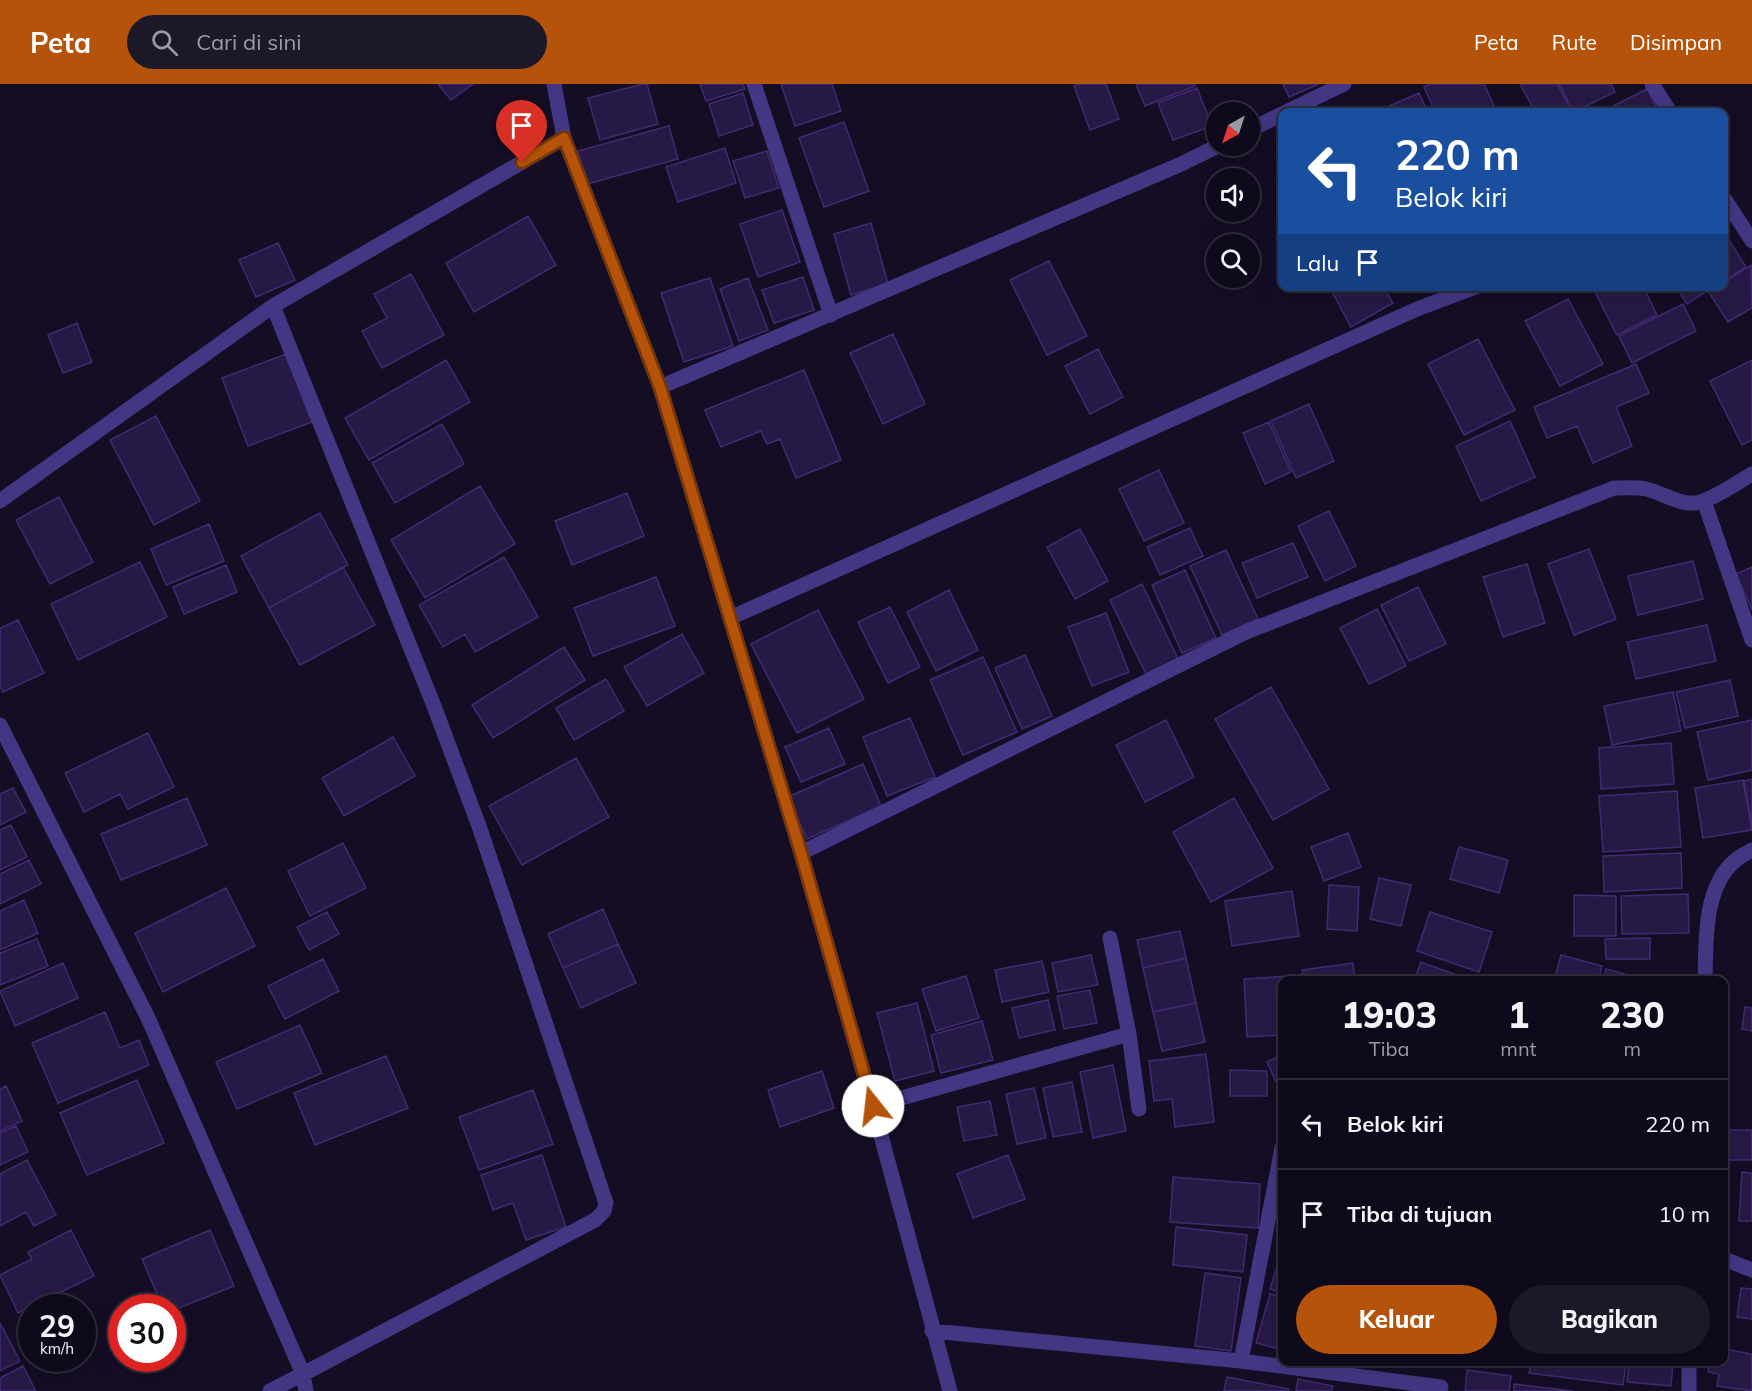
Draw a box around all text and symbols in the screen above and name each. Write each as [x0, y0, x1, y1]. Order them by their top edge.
search box [127, 15, 547, 69]
text: Peta [30, 25, 91, 60]
icon: search [148, 26, 181, 59]
text: Cari di sini [196, 28, 302, 56]
text: Peta [1474, 29, 1519, 55]
text: Rute [1552, 29, 1597, 55]
text: Disimpan [1630, 29, 1722, 55]
pin [496, 100, 547, 162]
north arrow [1206, 102, 1260, 156]
map controls [1206, 102, 1260, 288]
icon: arrive [505, 109, 538, 142]
text: 220 m [1395, 128, 1520, 181]
icon: left [1296, 132, 1374, 210]
button: sound [1206, 168, 1260, 222]
text: Belok kiri [1395, 180, 1507, 214]
button: search [1206, 234, 1260, 288]
icon: arrive [1351, 246, 1384, 279]
text: Lalu [1296, 249, 1339, 277]
text: 19:03 [1341, 992, 1437, 1037]
text: 1 [1508, 992, 1529, 1037]
text: 230 [1600, 992, 1665, 1037]
text: Tiba [1369, 1036, 1410, 1061]
text: mnt [1500, 1036, 1537, 1061]
text: m [1624, 1036, 1641, 1061]
position arrow [841, 1074, 905, 1138]
icon: left [1296, 1108, 1329, 1141]
text: Belok kiri [1347, 1110, 1443, 1138]
text: 220 m [1645, 1110, 1710, 1138]
icon: arrive [1296, 1198, 1329, 1231]
text: Tiba di tujuan [1347, 1200, 1492, 1228]
text: 10 m [1659, 1200, 1710, 1228]
button: Keluar [1296, 1285, 1497, 1354]
button: Bagikan [1509, 1285, 1710, 1354]
speed limit sign: 30 [108, 1294, 186, 1372]
text: 29 [39, 1307, 75, 1345]
text: km/h [40, 1339, 74, 1358]

